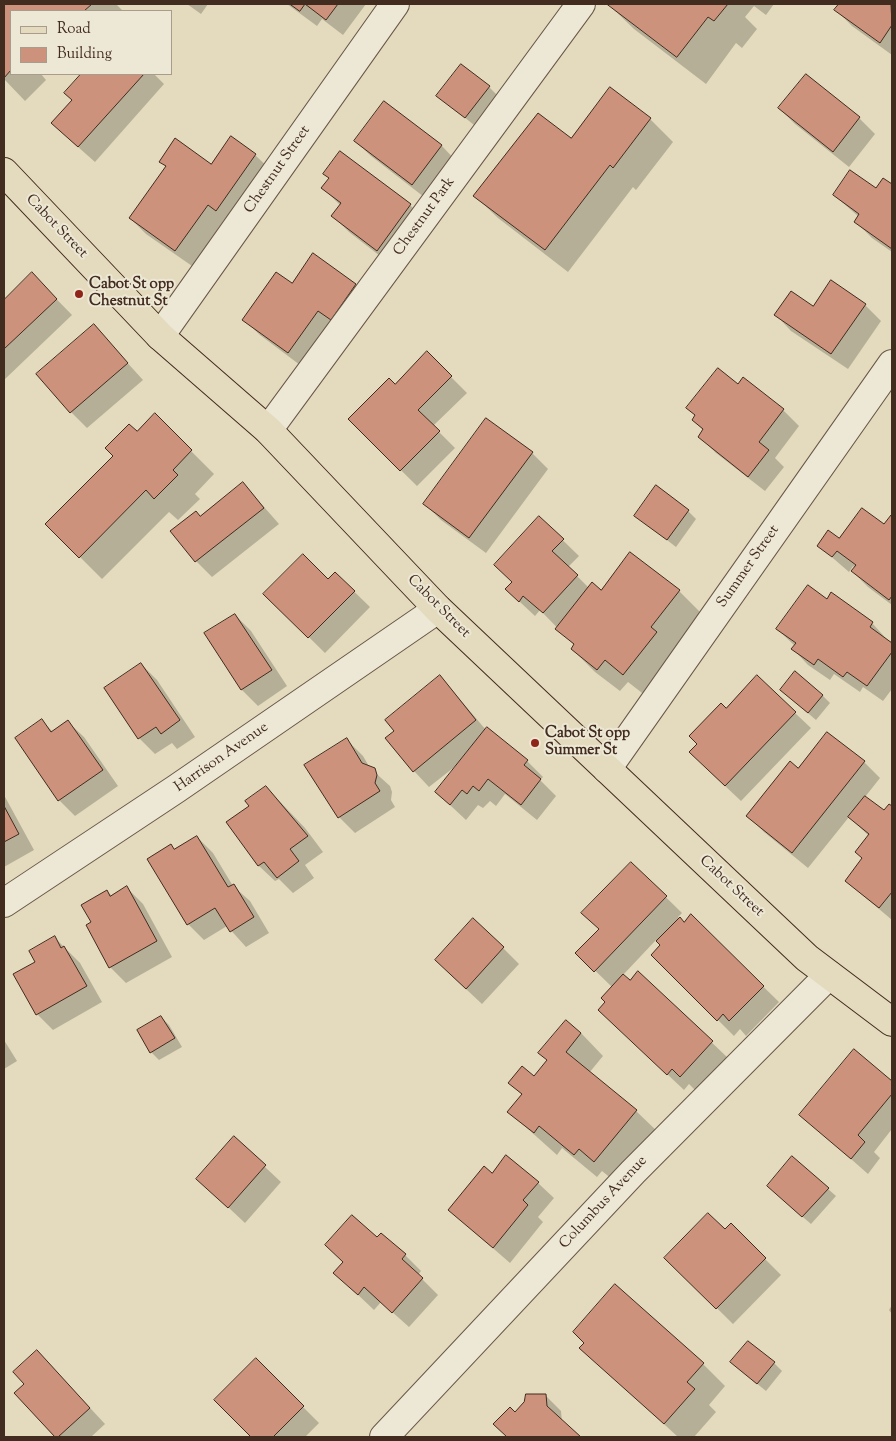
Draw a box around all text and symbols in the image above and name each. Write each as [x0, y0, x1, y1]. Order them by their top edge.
legend [10, 10, 172, 75]
text: Road [57, 19, 91, 40]
text: Building [57, 44, 112, 65]
street label: Chestnut Street [241, 123, 315, 217]
street label: Chestnut Park [390, 174, 460, 260]
street label: Cabot Street [21, 191, 91, 263]
place label: Cabot St opp Chestnut St [89, 276, 174, 311]
marker: Cabot St opp Chestnut St [73, 288, 85, 300]
street label: Summer Street [714, 522, 784, 612]
street label: Cabot Street [403, 572, 473, 642]
street label: Harrison Avenue [172, 719, 272, 797]
place label: Cabot St opp Summer St [545, 725, 630, 760]
marker: Cabot St opp Summer St [529, 737, 541, 749]
street label: Cabot Street [695, 852, 767, 922]
street label: Columbus Avenue [556, 1153, 652, 1253]

